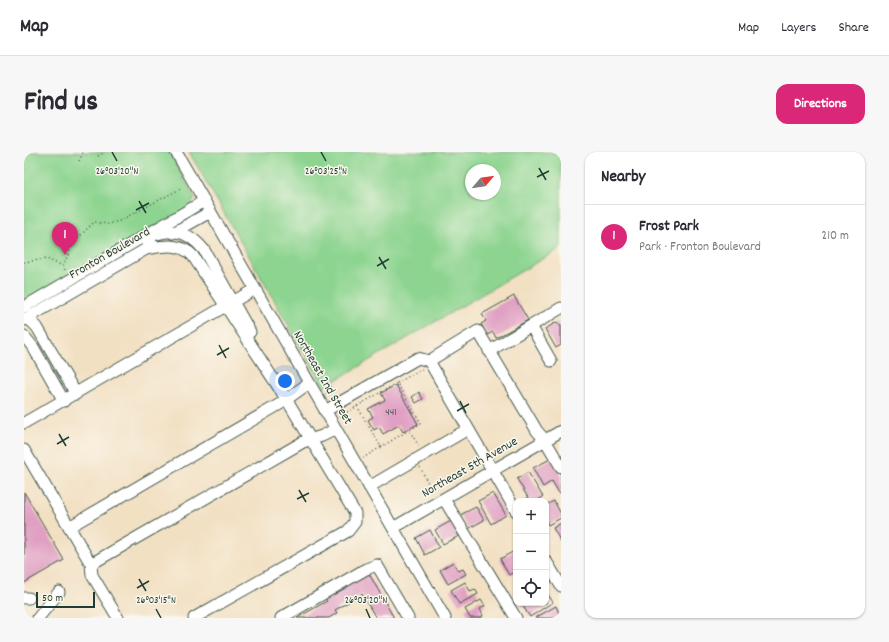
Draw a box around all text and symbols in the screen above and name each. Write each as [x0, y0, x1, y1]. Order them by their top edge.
text: Map [20, 14, 49, 41]
text: Map [738, 18, 759, 38]
text: Layers [781, 18, 816, 38]
text: Share [838, 18, 869, 38]
text: Find us [24, 84, 98, 124]
button: Directions [776, 84, 865, 124]
north arrow [465, 164, 501, 200]
text: 26°03'20"N [96, 165, 138, 179]
text: 26°03'25"N [305, 165, 347, 179]
text: Nearby [601, 166, 645, 190]
text: Frost Park [639, 216, 699, 238]
pin: 1 [52, 222, 78, 255]
street label: Fronton Boulevard [66, 223, 154, 285]
text: 1 [613, 227, 615, 246]
text: 210 m [821, 227, 849, 246]
text: Park · Fronton Boulevard [639, 238, 761, 257]
street label: Northeast 2nd Street [287, 328, 357, 428]
your location [275, 371, 295, 391]
house number: 441 [385, 405, 397, 421]
street label: Northeast 5th Avenue [418, 433, 522, 503]
map controls [513, 498, 549, 606]
button: + [513, 498, 549, 534]
button: − [513, 534, 549, 570]
button: locate [513, 570, 549, 606]
scale bar [36, 590, 95, 609]
text: 50 m [42, 591, 63, 607]
text: 26°03'15"N [136, 594, 176, 608]
text: 26°03'20"N [345, 594, 387, 608]

